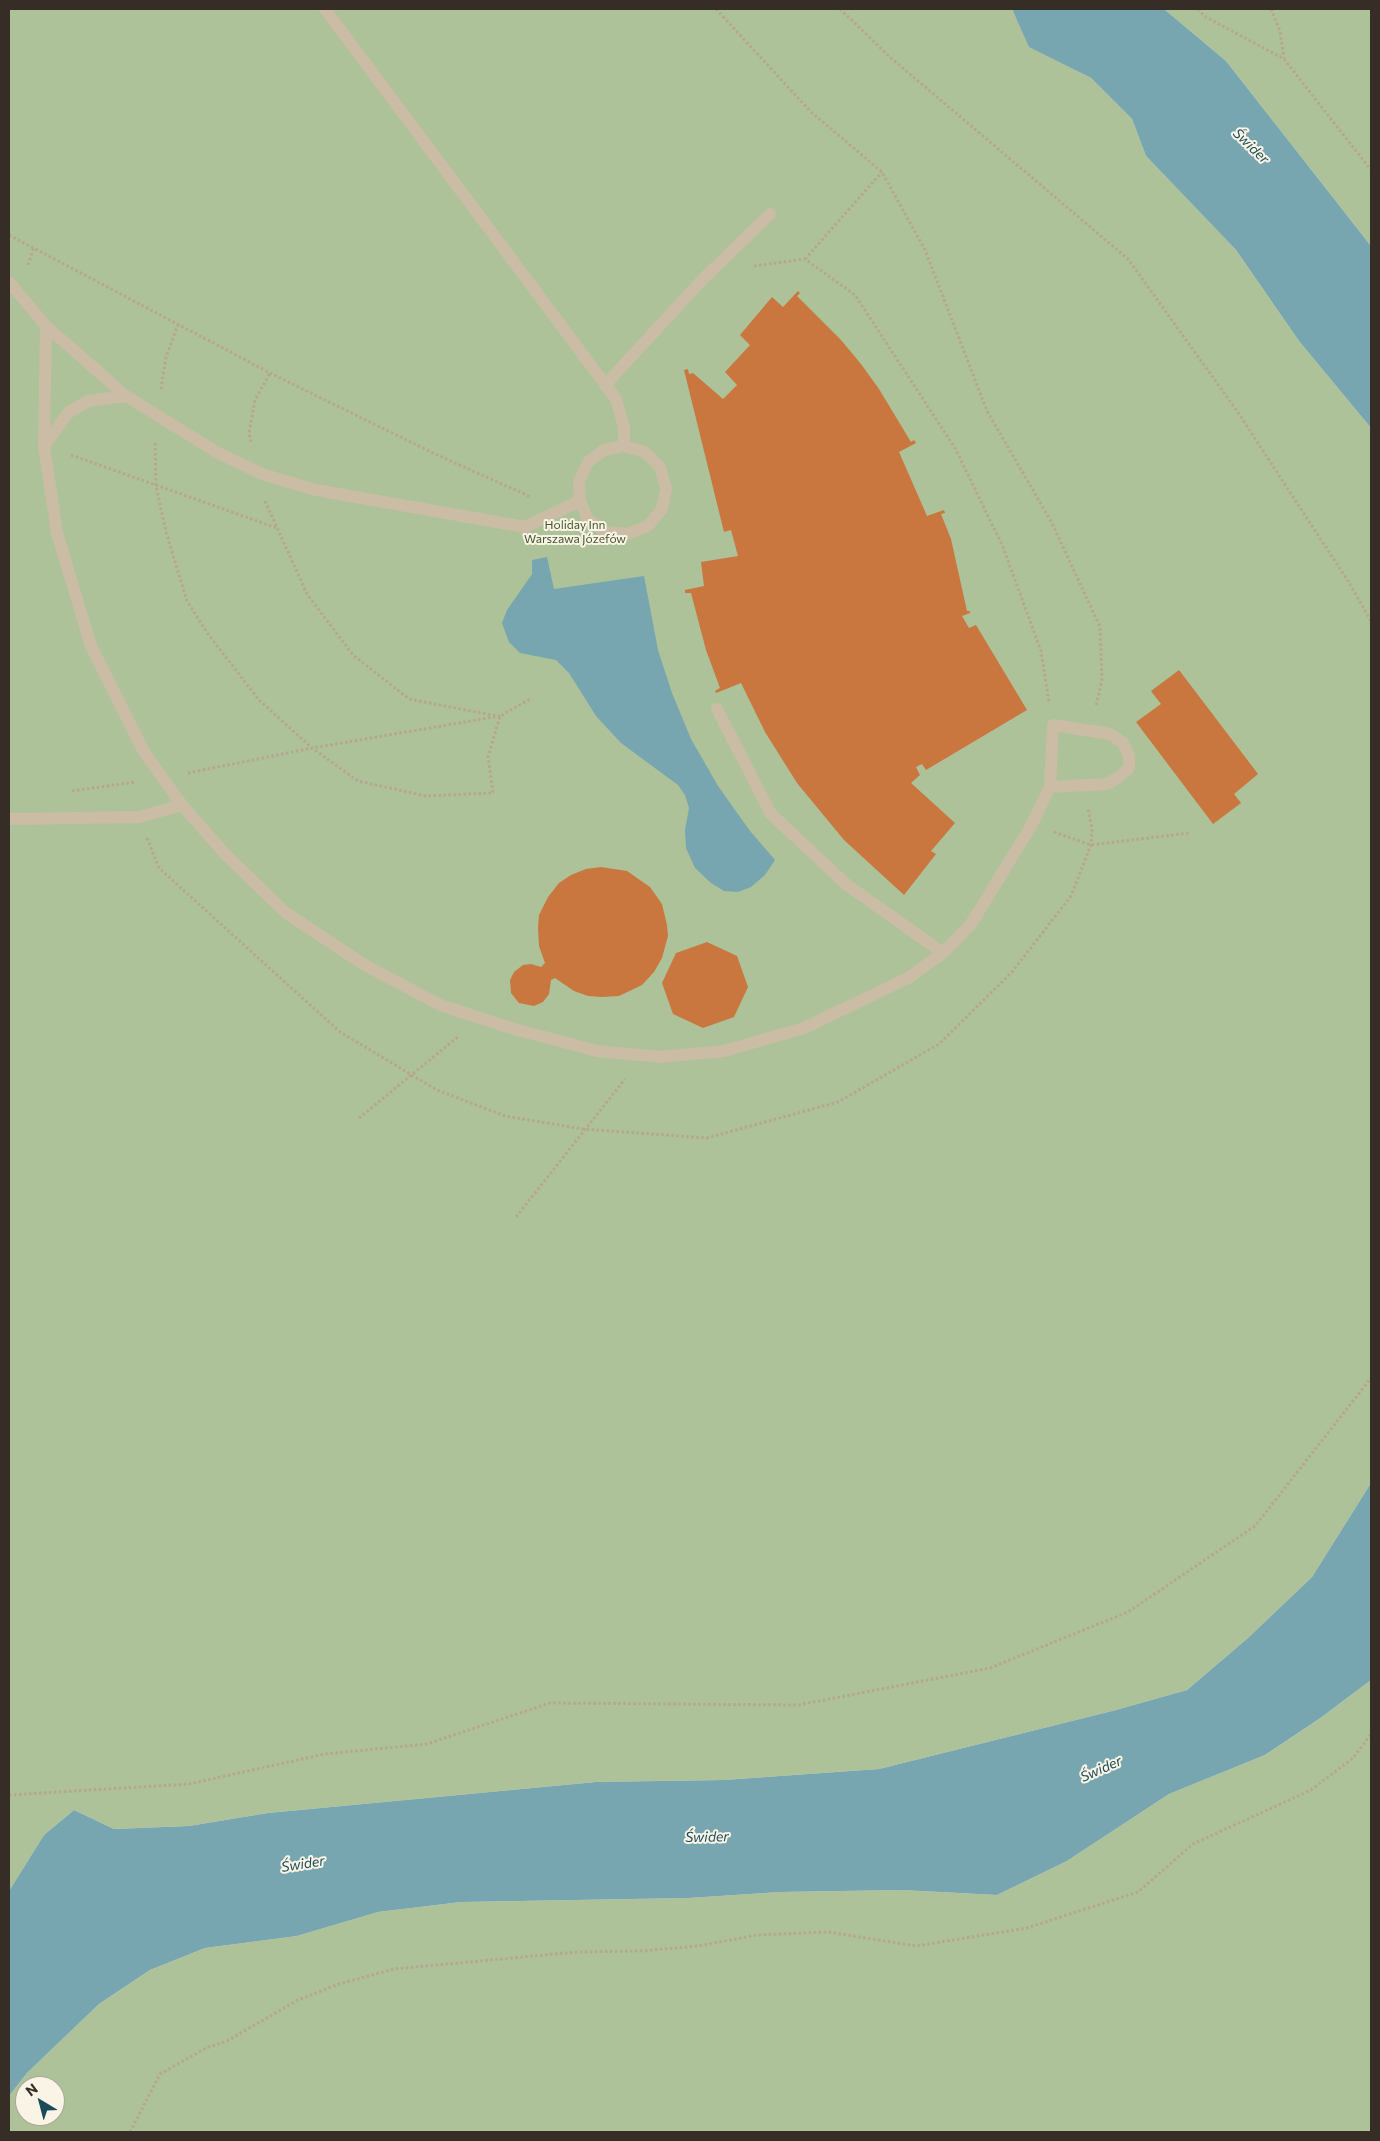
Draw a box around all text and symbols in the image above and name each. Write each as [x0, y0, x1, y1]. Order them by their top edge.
water label: Świder [1229, 125, 1273, 167]
park label: Holiday Inn Warszawa Józefów [524, 518, 626, 546]
water label: Świder [1078, 1752, 1124, 1786]
water label: Świder [685, 1828, 729, 1846]
water label: Świder [280, 1852, 326, 1876]
north arrow [15, 2076, 65, 2126]
text: N [22, 2079, 41, 2099]

